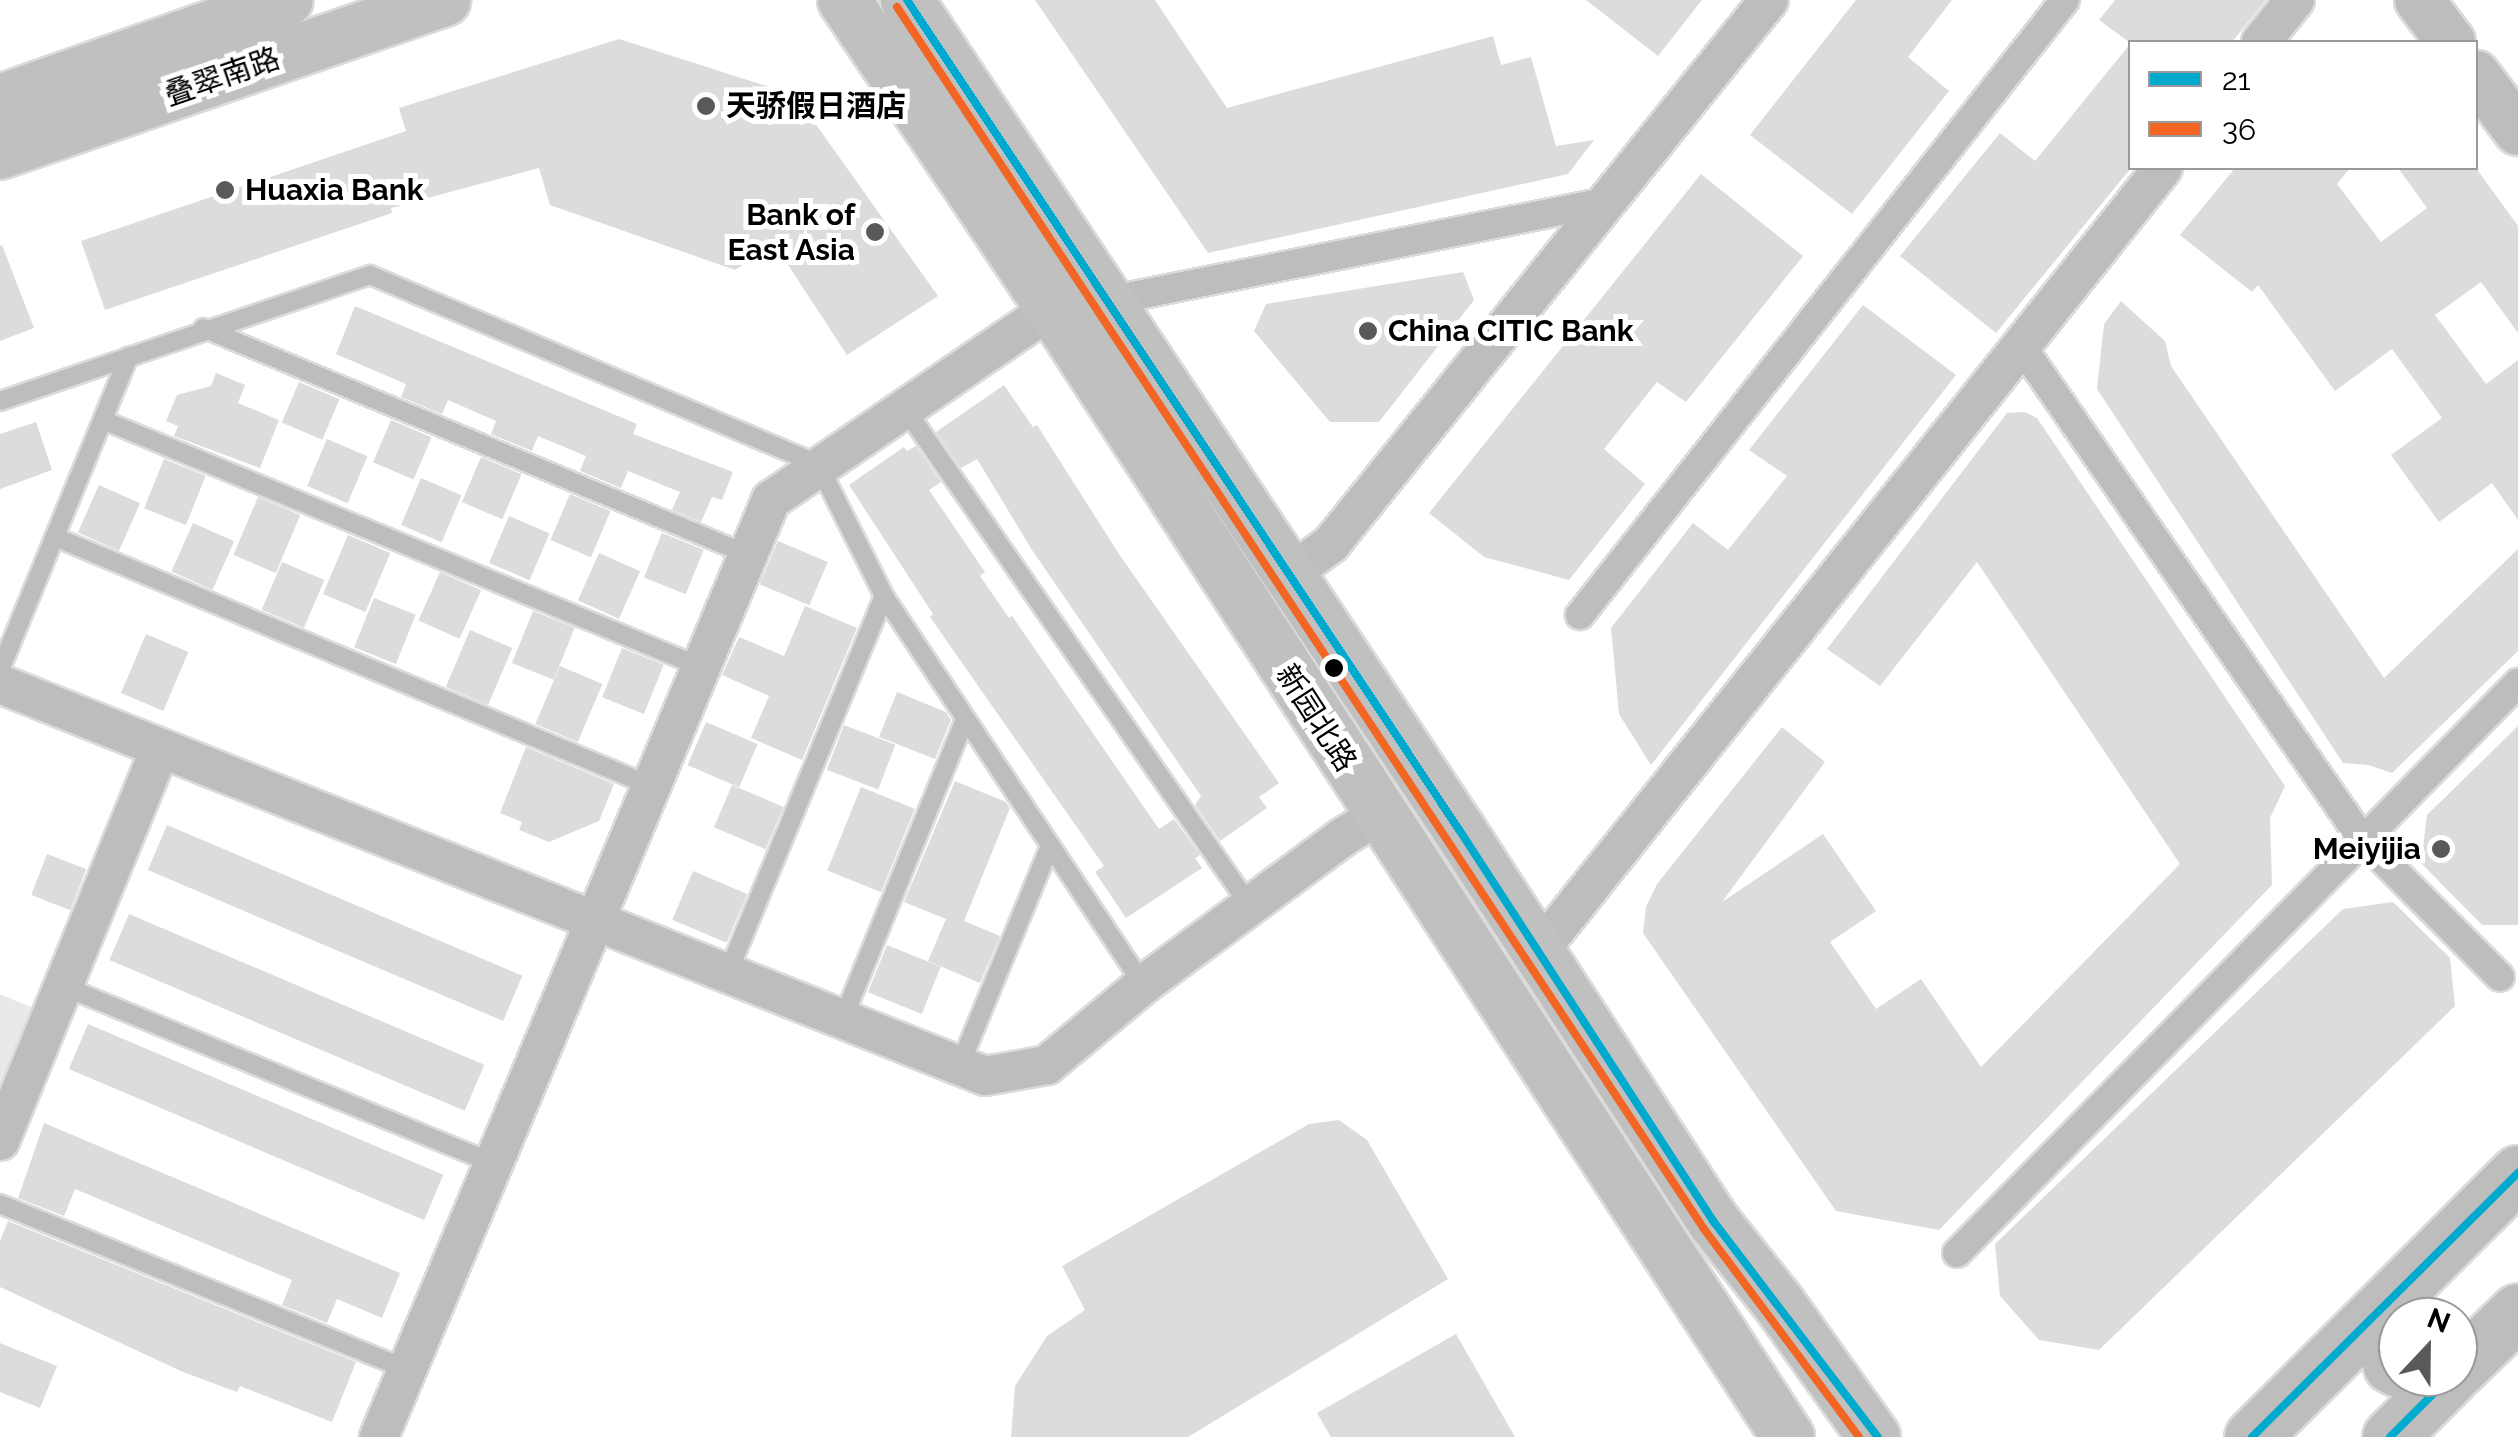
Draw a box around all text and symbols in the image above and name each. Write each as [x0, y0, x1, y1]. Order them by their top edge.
street label: 叠翠南路 [159, 40, 285, 114]
legend [2128, 40, 2478, 170]
text: 21 [2222, 62, 2250, 97]
place label: 天骄假日酒店 [726, 88, 906, 124]
marker: 天骄假日酒店 [695, 95, 717, 117]
text: 36 [2222, 112, 2256, 147]
place label: Huaxia Bank [245, 172, 424, 208]
marker: Huaxia Bank [214, 179, 236, 201]
place label: Bank of East Asia [727, 197, 855, 268]
marker: Bank of East Asia [864, 221, 886, 243]
place label: China CITIC Bank [1388, 313, 1633, 349]
marker: China CITIC Bank [1357, 320, 1379, 342]
street label: 新园北路 [1268, 658, 1364, 778]
unlabelled marker [1324, 658, 1344, 678]
place label: Meiyijia [2313, 831, 2421, 867]
marker: Meiyijia [2430, 838, 2452, 860]
north arrow [2378, 1297, 2478, 1397]
text: N [2423, 1301, 2455, 1340]

